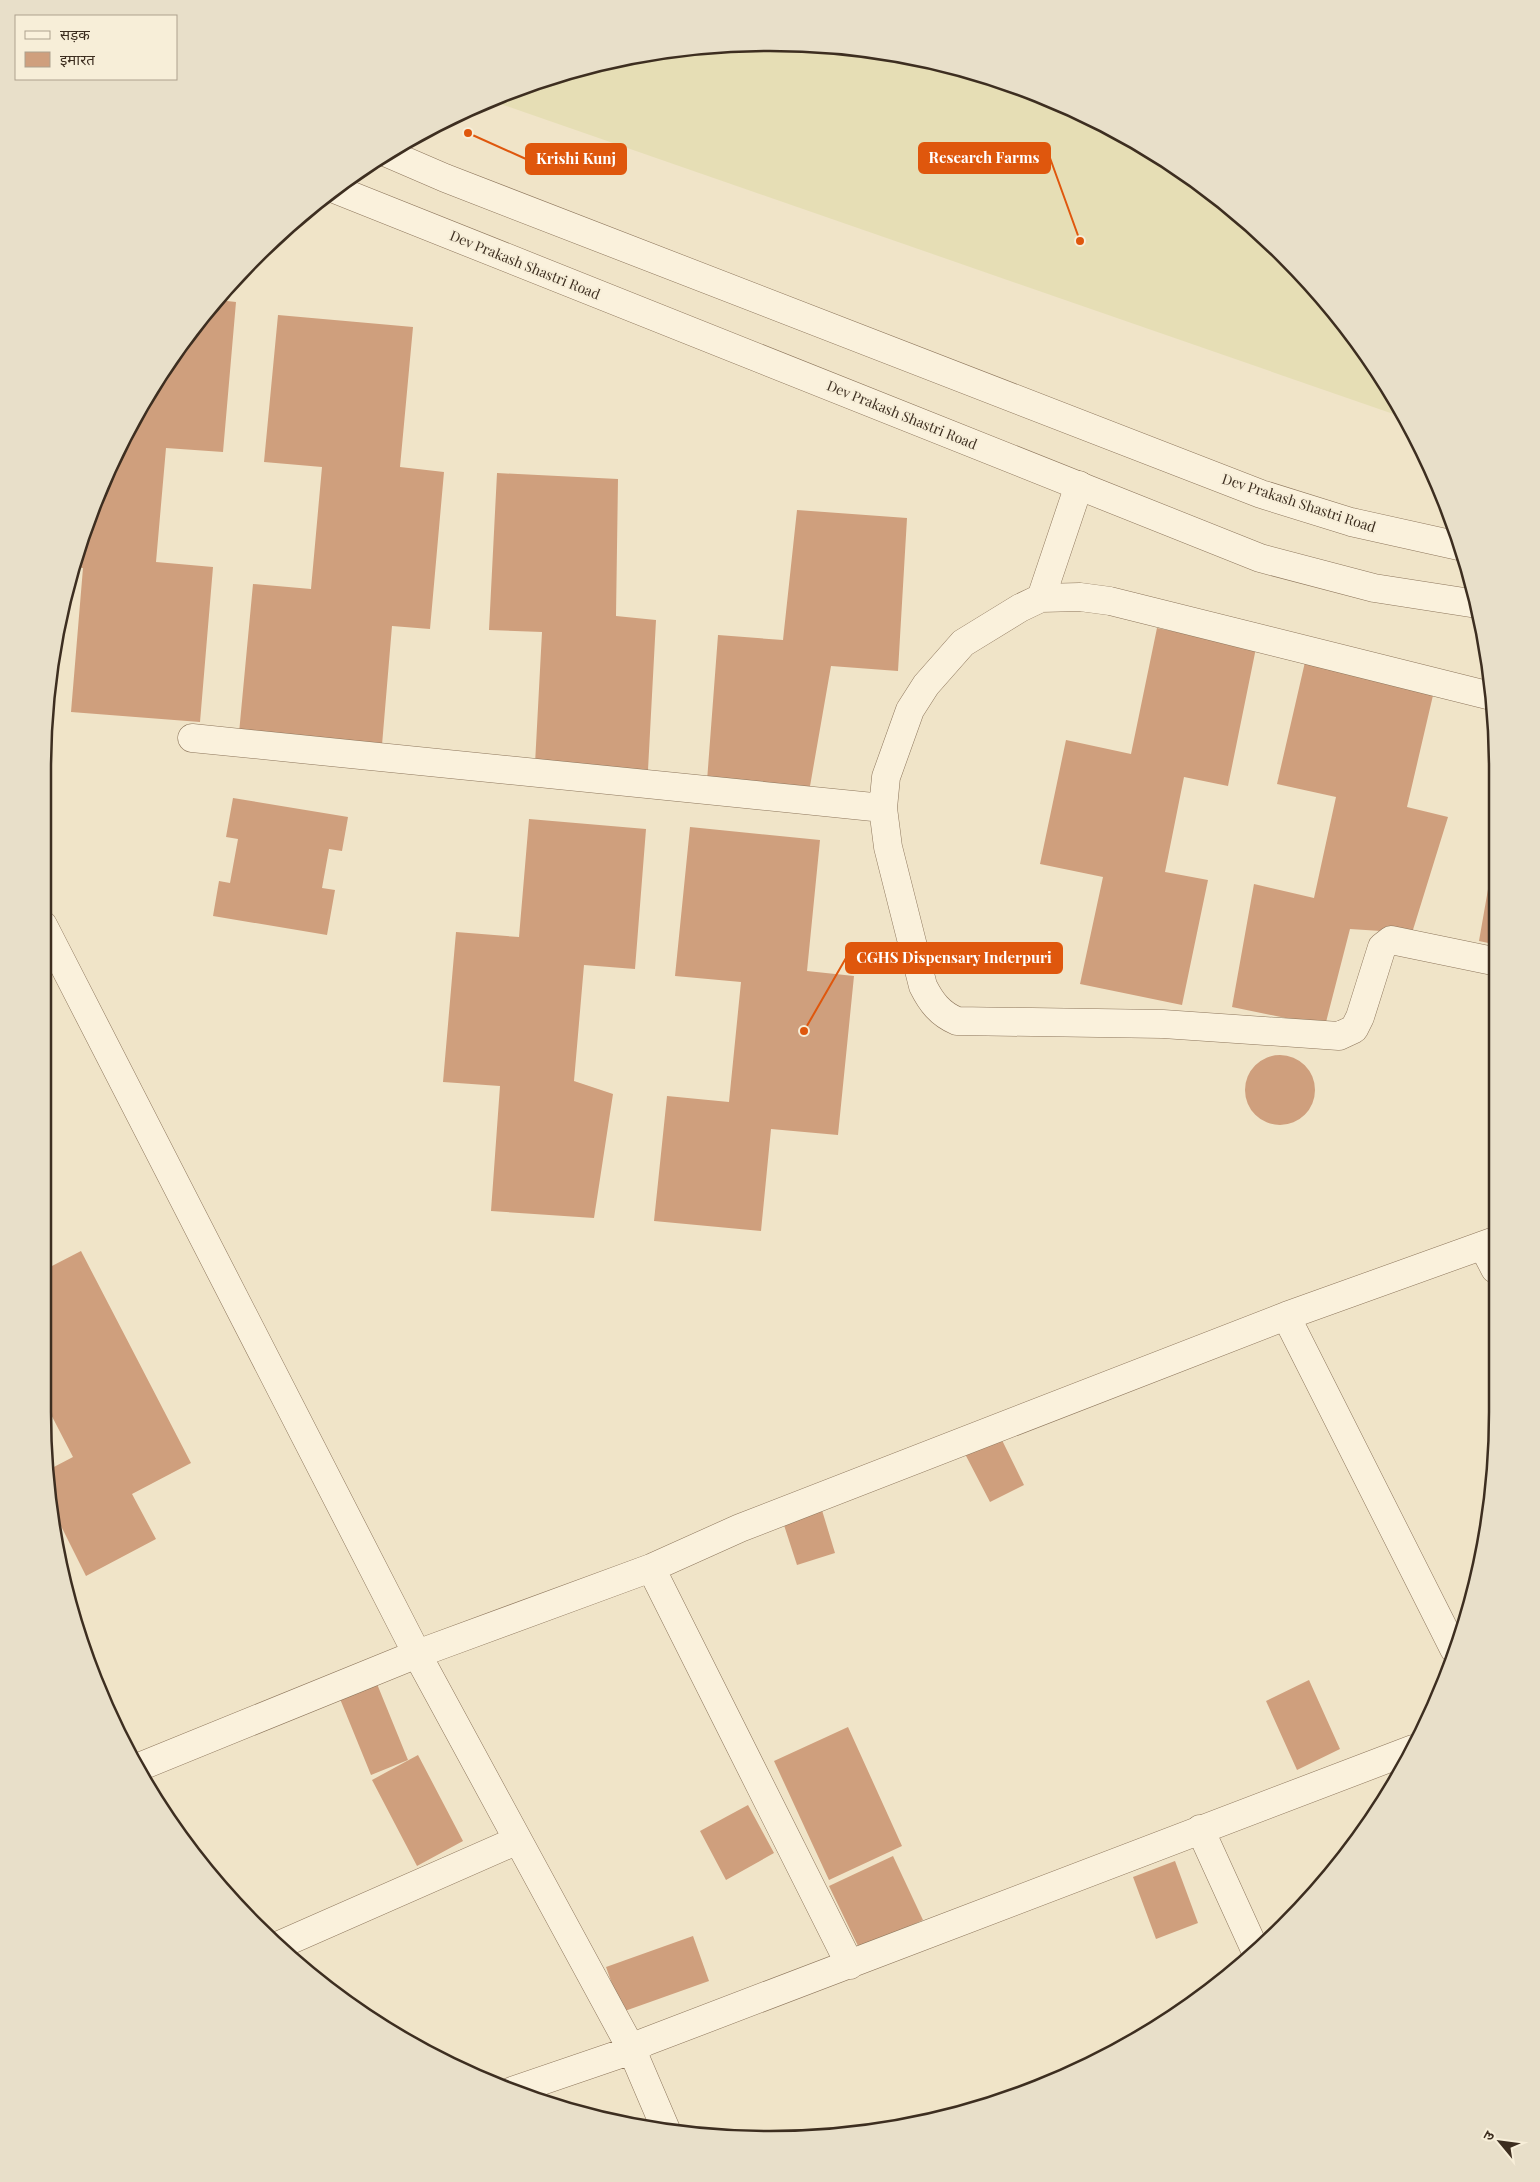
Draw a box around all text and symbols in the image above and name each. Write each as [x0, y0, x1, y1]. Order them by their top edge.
legend [15, 15, 178, 80]
text: सड़क [60, 24, 90, 44]
text: इमारत [60, 49, 95, 69]
callout: Research Farms [919, 143, 1050, 173]
callout: Krishi Kunj [526, 144, 626, 174]
text: Research Farms [929, 147, 1040, 167]
text: Krishi Kunj [536, 148, 616, 168]
street label: Dev Prakash Shastri Road [447, 226, 603, 303]
street label: Dev Prakash Shastri Road [824, 376, 980, 453]
street label: Dev Prakash Shastri Road [1220, 469, 1378, 536]
callout: CGHS Dispensary Inderpuri [846, 943, 1062, 973]
text: CGHS Dispensary Inderpuri [856, 947, 1052, 967]
north arrow [1475, 2117, 1525, 2167]
text: उ [1478, 2127, 1499, 2144]

